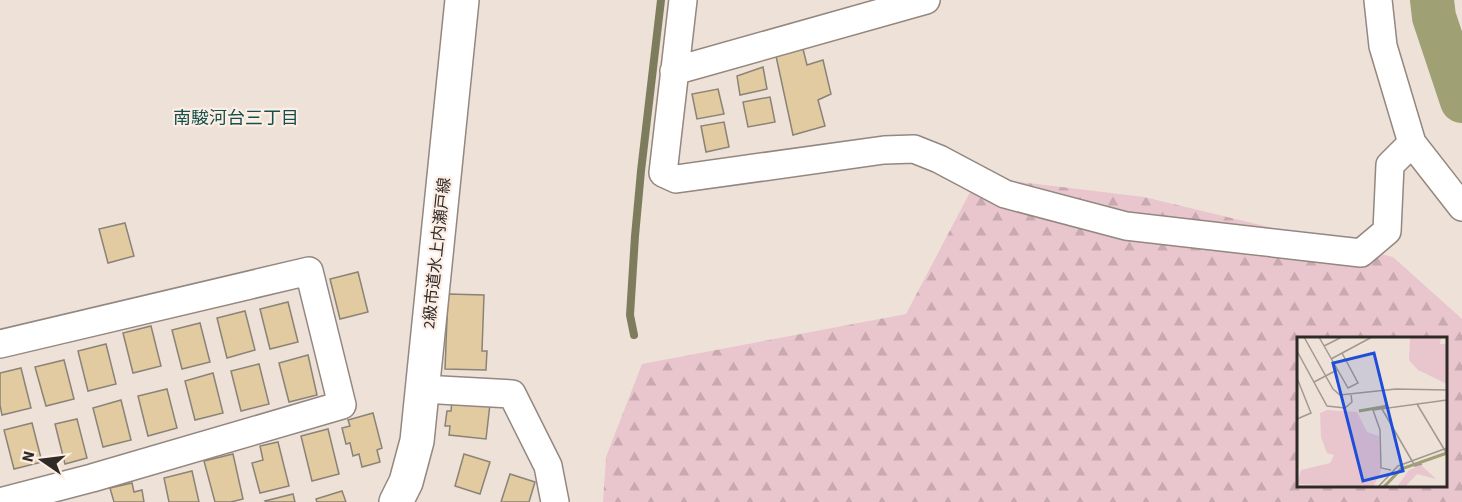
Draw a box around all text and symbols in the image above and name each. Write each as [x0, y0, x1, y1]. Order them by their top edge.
district label: 南駿河台三丁目 [173, 106, 299, 131]
street label: 2級市道水上内瀬戸線 [418, 176, 456, 330]
inset map [1297, 337, 1447, 487]
north arrow [12, 430, 72, 490]
text: N [16, 449, 40, 464]

